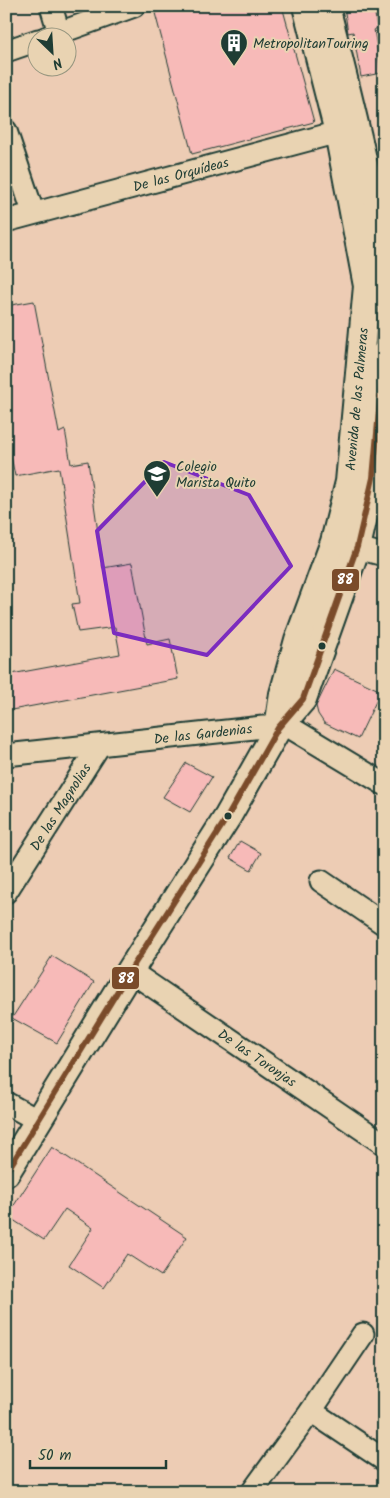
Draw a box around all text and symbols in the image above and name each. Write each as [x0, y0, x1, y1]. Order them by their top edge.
north arrow [28, 28, 78, 78]
building icon: MetropolitanTouring [219, 28, 249, 67]
place label: MetropolitanTouring [253, 33, 369, 55]
text: N [48, 51, 66, 75]
street label: De las Orquídeas [131, 152, 231, 198]
street label: Avenida de las Palmeras [340, 327, 375, 472]
place label: Colegio Marista Quito [176, 456, 256, 494]
school or university icon: Colegio Marista Quito [142, 459, 172, 498]
line badge: 88 [331, 568, 360, 592]
text: 88 [337, 569, 354, 591]
unlabelled marker [317, 641, 327, 651]
street label: De las Gardenias [153, 718, 253, 751]
street label: De las Magnolias [25, 759, 97, 855]
unlabelled marker [223, 811, 233, 821]
line badge: 88 [111, 966, 140, 990]
text: 88 [118, 968, 135, 990]
street label: De las Toronjas [213, 1024, 301, 1093]
scale bar [30, 1438, 166, 1470]
text: 50 m [38, 1444, 72, 1468]

